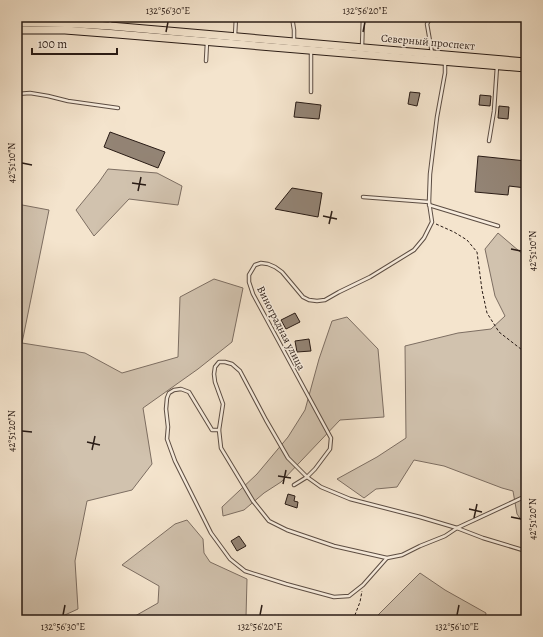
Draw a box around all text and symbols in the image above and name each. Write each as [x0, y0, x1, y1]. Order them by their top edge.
text: 132°56'30"E [146, 4, 190, 17]
text: 132°56'20"E [343, 4, 388, 17]
scale bar [32, 30, 117, 56]
street label: Северный проспект [380, 30, 476, 54]
text: 100 m [38, 36, 67, 52]
text: 42°51'10"N [5, 143, 18, 183]
text: 42°51'10"N [526, 231, 539, 271]
street label: Виноградная улица [253, 283, 309, 374]
text: 42°51'20"N [5, 410, 18, 452]
text: 42°51'20"N [526, 498, 539, 540]
text: 132°56'30"E [41, 620, 85, 633]
text: 132°56'20"E [238, 620, 283, 633]
text: 132°56'10"E [435, 620, 479, 633]

